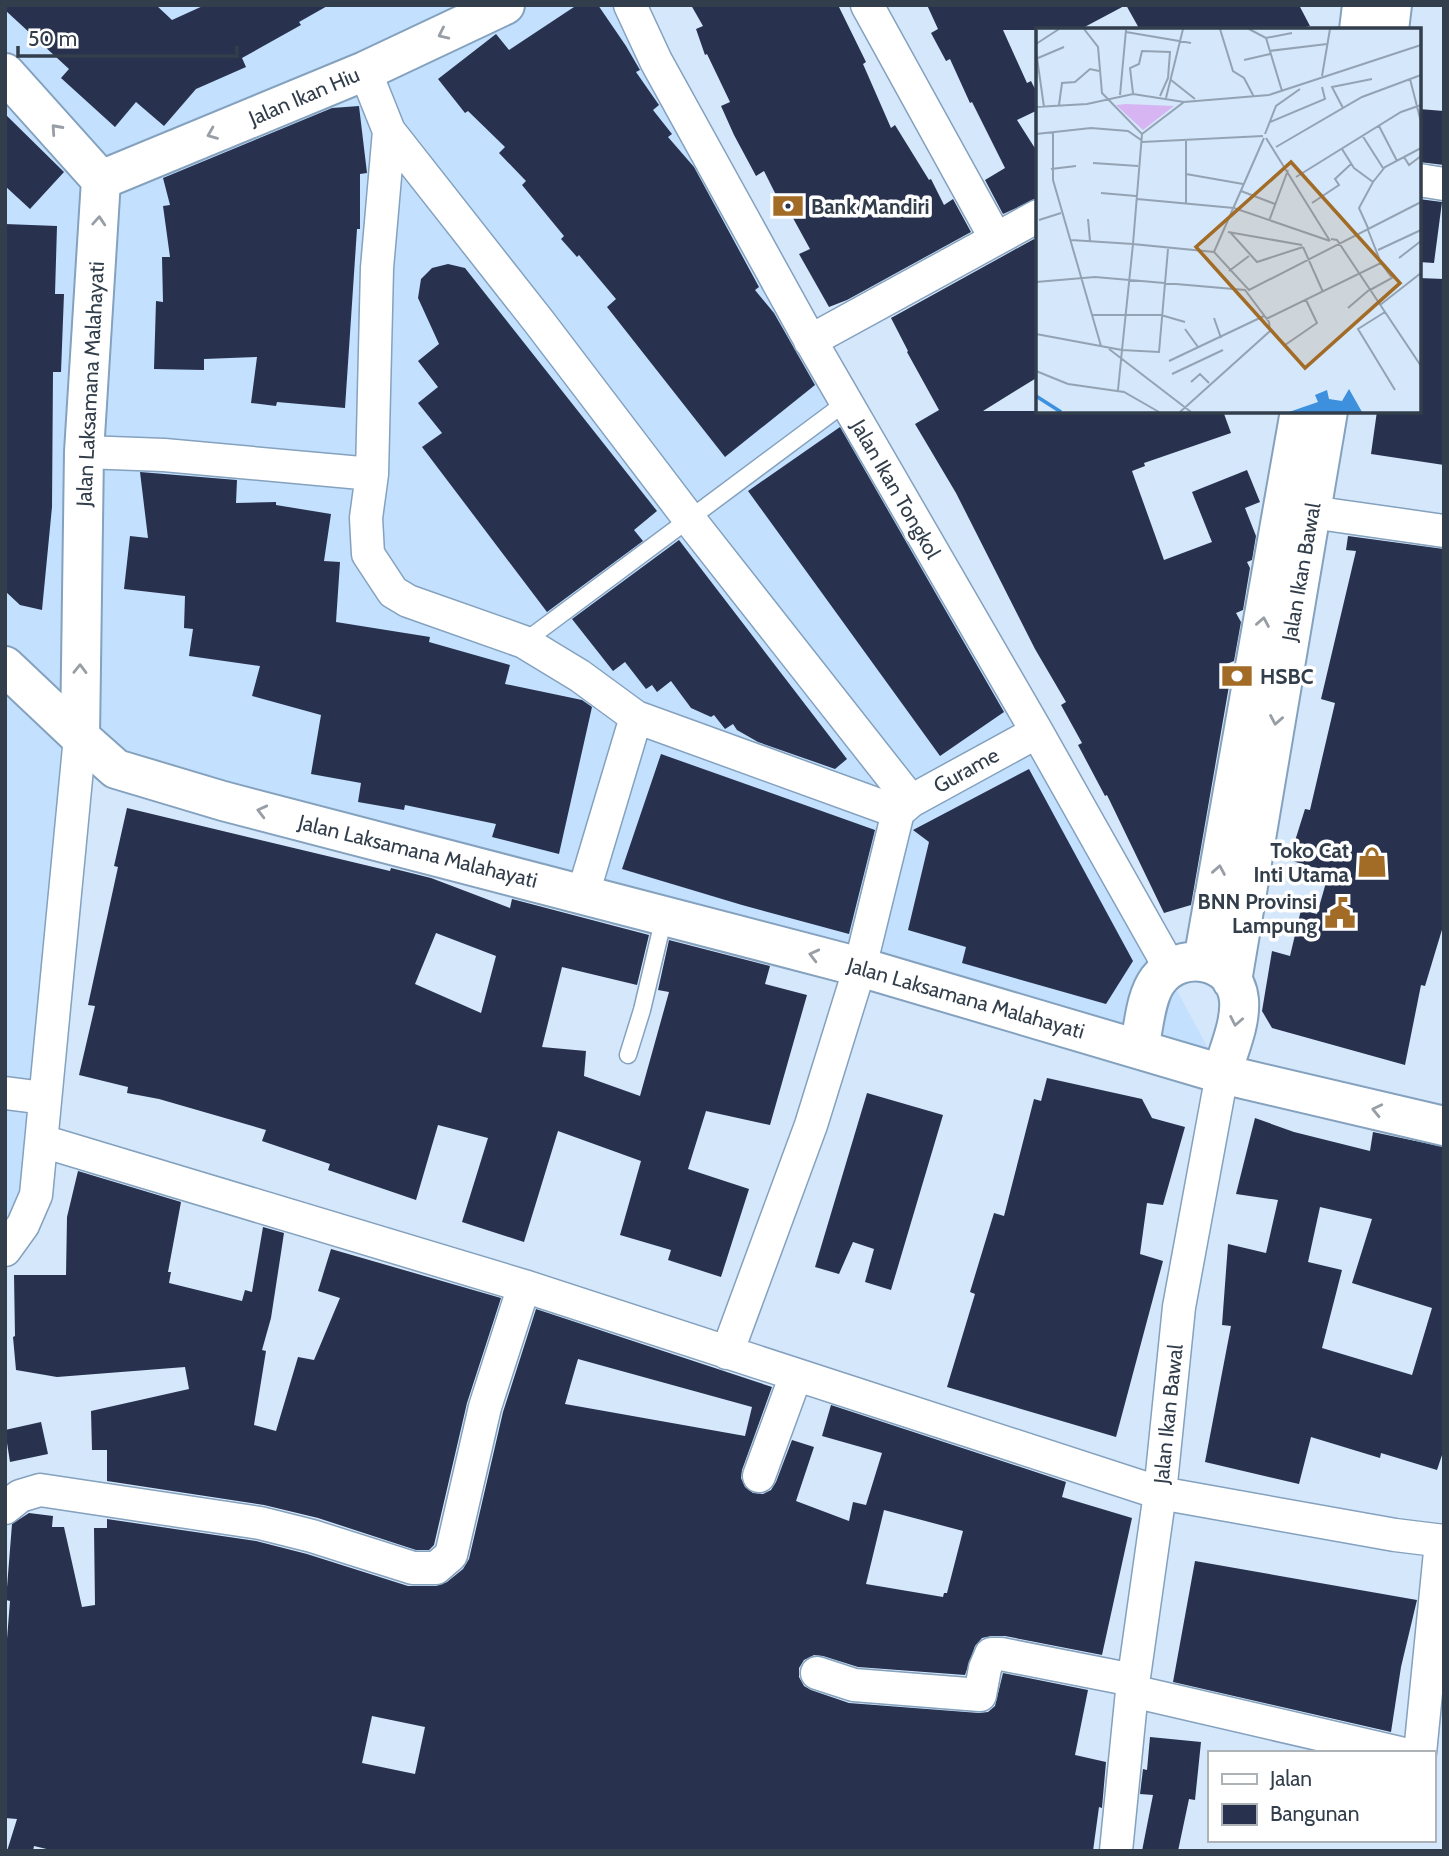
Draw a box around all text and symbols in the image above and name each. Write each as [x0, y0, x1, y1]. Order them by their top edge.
scale bar [18, 14, 236, 58]
text: 50 m [28, 26, 77, 51]
one-way arrow [438, 26, 450, 40]
inset map [1036, 28, 1421, 413]
street label: Jalan Ikan Hiu [244, 61, 363, 131]
one-way arrow [51, 124, 64, 137]
one-way arrow [206, 126, 218, 140]
bank icon: Bank Mandiri [771, 189, 805, 223]
place label: Bank Mandiri [811, 194, 930, 219]
one-way arrow [91, 215, 106, 226]
street label: Jalan Laksamana Malahayati [71, 261, 109, 508]
street label: Jalan Ikan Tongkol [846, 414, 946, 563]
street label: Jalan Ikan Bawal [1276, 501, 1325, 644]
one-way arrow [1255, 616, 1270, 627]
bank icon: HSBC [1220, 659, 1254, 693]
one-way arrow [72, 663, 88, 673]
place label: HSBC [1260, 664, 1314, 689]
one-way arrow [1269, 714, 1284, 726]
street label: Gurame [929, 742, 1003, 798]
one-way arrow [256, 805, 268, 819]
street label: Jalan Laksamana Malahayati [295, 809, 540, 893]
place label: Toko Cat Inti Utama [1254, 838, 1350, 887]
shop icon: Toko Cat Inti Utama [1355, 845, 1389, 879]
one-way arrow [1211, 864, 1226, 876]
place label: BNN Provinsi Lampung [1198, 889, 1317, 938]
public building icon: BNN Provinsi Lampung [1323, 896, 1357, 930]
one-way arrow [809, 949, 821, 963]
street label: Jalan Laksamana Malahayati [844, 952, 1087, 1044]
one-way arrow [1229, 1015, 1244, 1027]
one-way arrow [1371, 1104, 1383, 1119]
street label: Jalan Ikan Bawal [1148, 1343, 1188, 1486]
legend [1208, 1751, 1435, 1842]
text: Jalan [1269, 1766, 1312, 1791]
text: Bangunan [1270, 1801, 1359, 1826]

